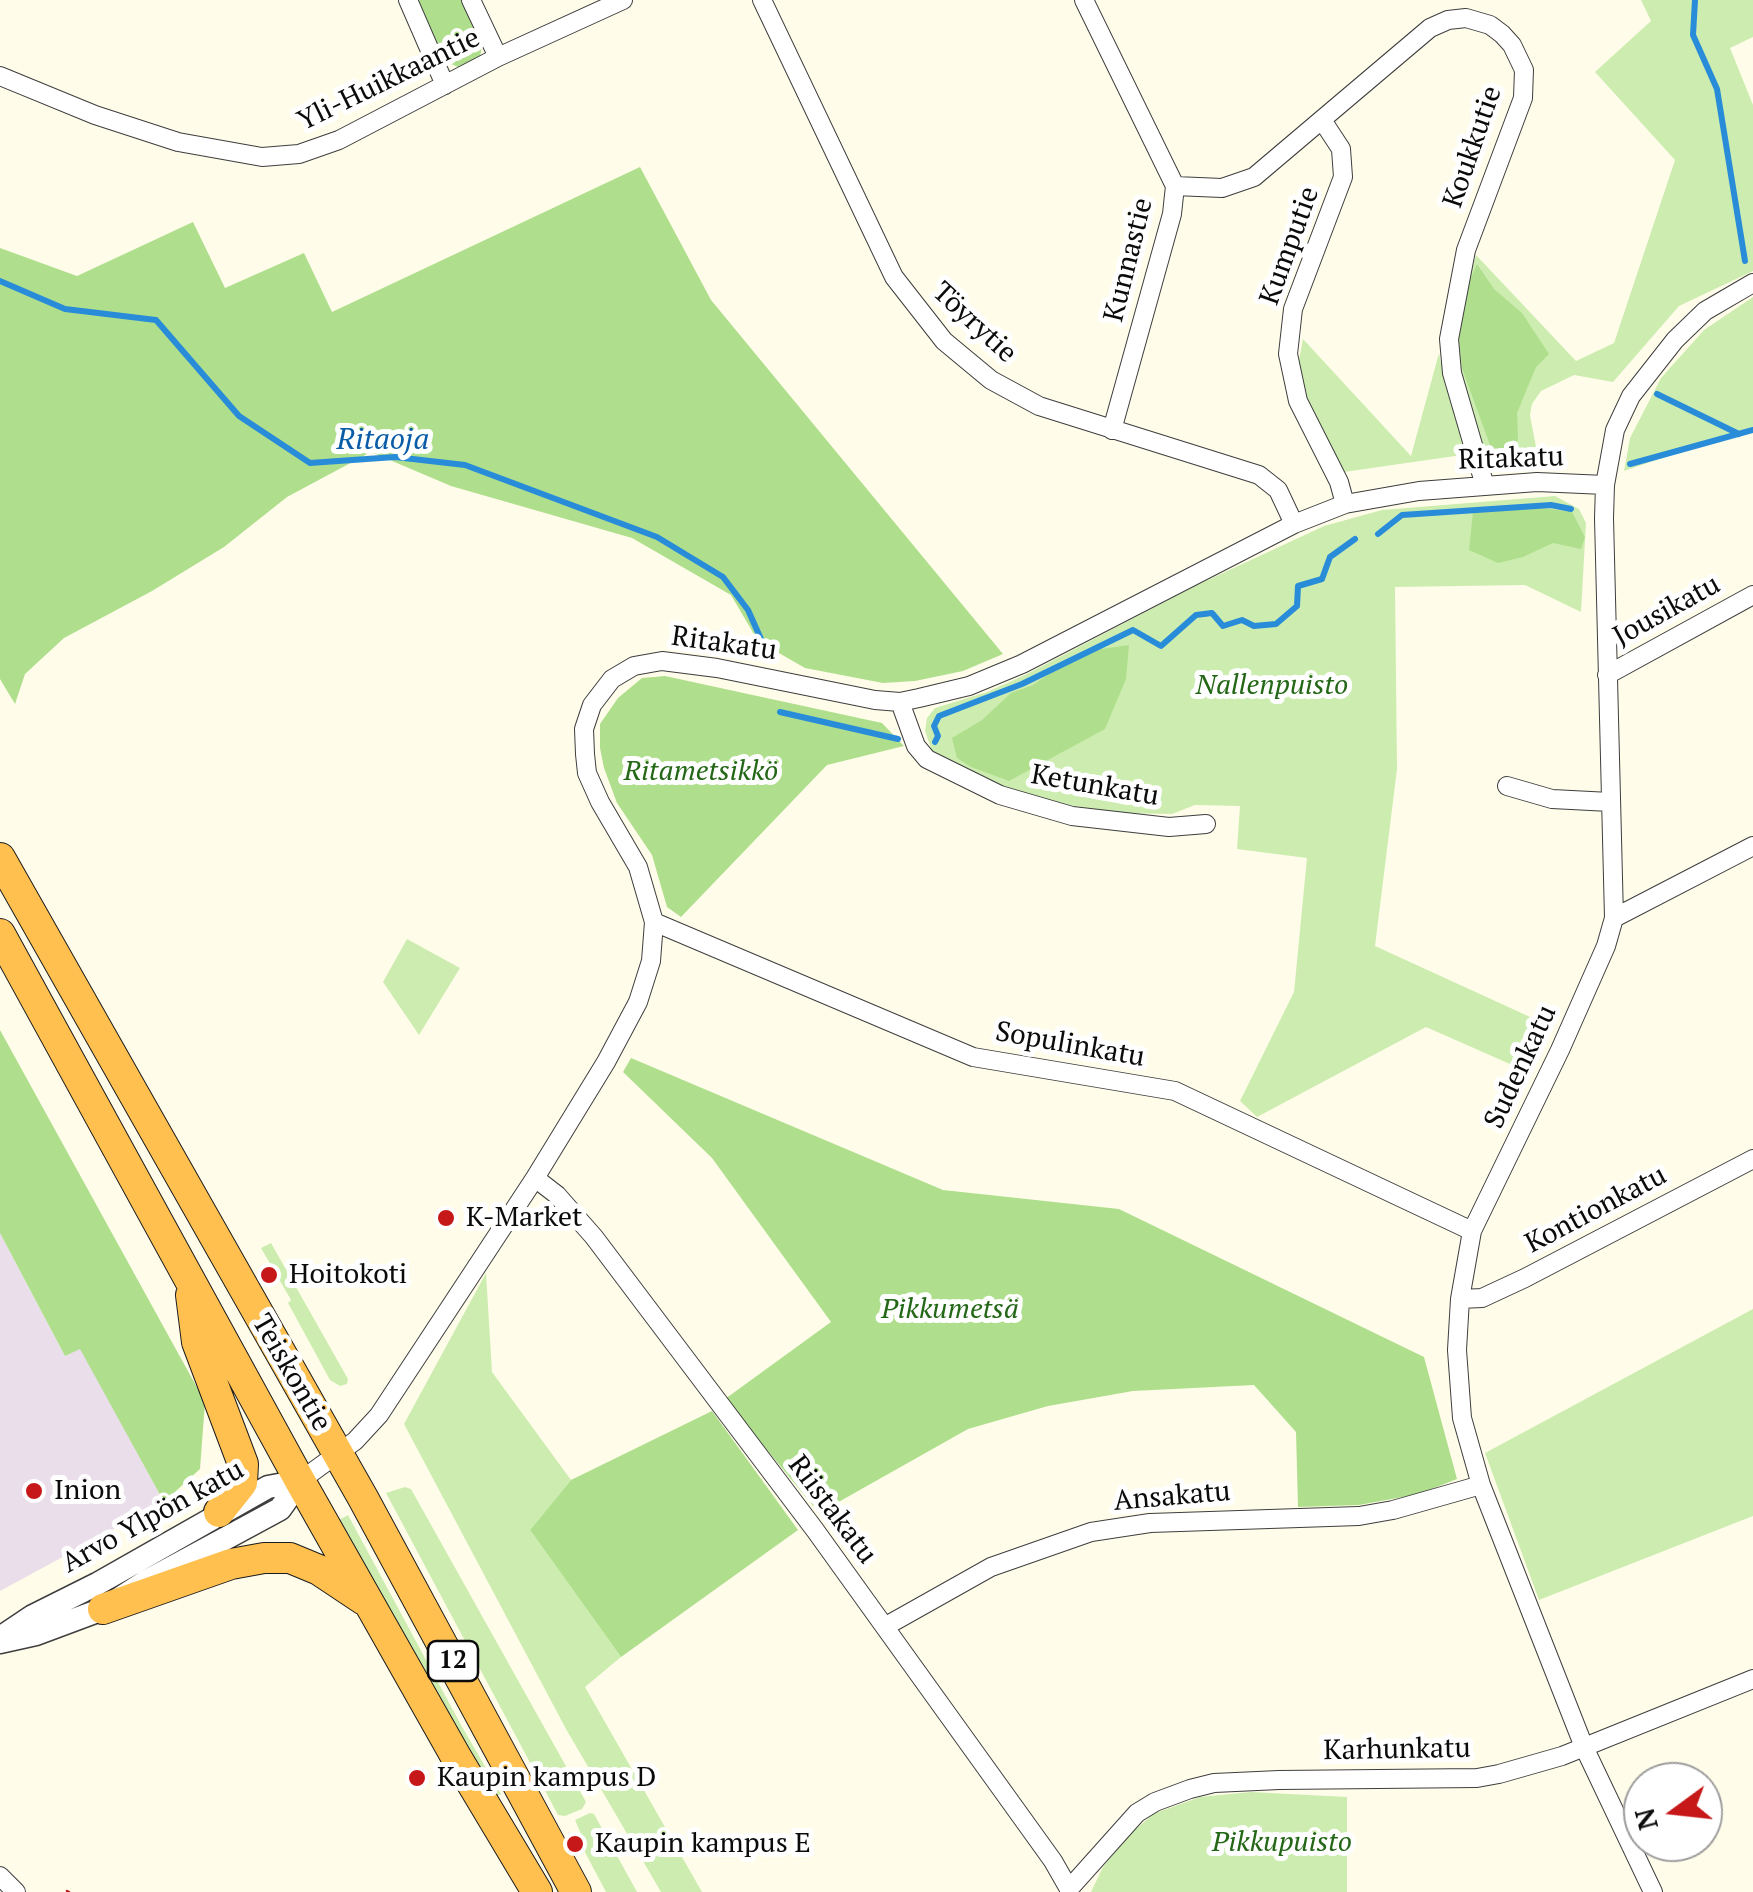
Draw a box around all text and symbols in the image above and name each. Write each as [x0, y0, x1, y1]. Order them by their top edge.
street label: Yli-Huikkaantie [292, 21, 486, 139]
street label: Koukkutie [1437, 82, 1509, 212]
street label: Kumputie [1253, 182, 1327, 310]
street label: Kunnastie [1097, 195, 1161, 325]
street label: Töyrytie [925, 276, 1023, 370]
water label: Ritaoja [337, 422, 429, 458]
street label: Ritakatu [1458, 440, 1564, 478]
street label: Jousikatu [1608, 568, 1726, 654]
street label: Ritakatu [669, 620, 779, 668]
park label: Nallenpuisto [1196, 669, 1348, 703]
park label: Ritametsikkö [624, 755, 778, 789]
street label: Ketunkatu [1029, 758, 1161, 814]
street label: Sudenkatu [1478, 1000, 1564, 1134]
street label: Sopulinkatu [993, 1015, 1147, 1075]
street label: Kontionkatu [1520, 1159, 1672, 1261]
place label: K-Market [466, 1201, 582, 1235]
marker: K-Market [435, 1207, 457, 1229]
place label: Hoitokoti [289, 1258, 407, 1292]
marker: Hoitokoti [258, 1264, 280, 1286]
park label: Pikkumetsä [881, 1293, 1019, 1327]
street label: Teiskontie [244, 1309, 338, 1437]
street label: Riistakatu [781, 1449, 883, 1571]
street label: Arvo Ylpön katu [56, 1453, 250, 1581]
place label: Inion [54, 1474, 121, 1508]
street label: Ansakatu [1112, 1475, 1232, 1519]
marker: Inion [23, 1480, 45, 1502]
road number: 12 [428, 1641, 478, 1681]
street label: Karhunkatu [1323, 1732, 1471, 1768]
place label: Kaupin kampus D [437, 1761, 656, 1795]
north arrow [1623, 1762, 1723, 1862]
marker: Kaupin kampus D [406, 1767, 428, 1789]
text: N [1625, 1804, 1666, 1834]
park label: Pikkupuisto [1212, 1826, 1352, 1860]
place label: Kaupin kampus E [595, 1827, 811, 1861]
marker: Kaupin kampus E [564, 1833, 586, 1855]

